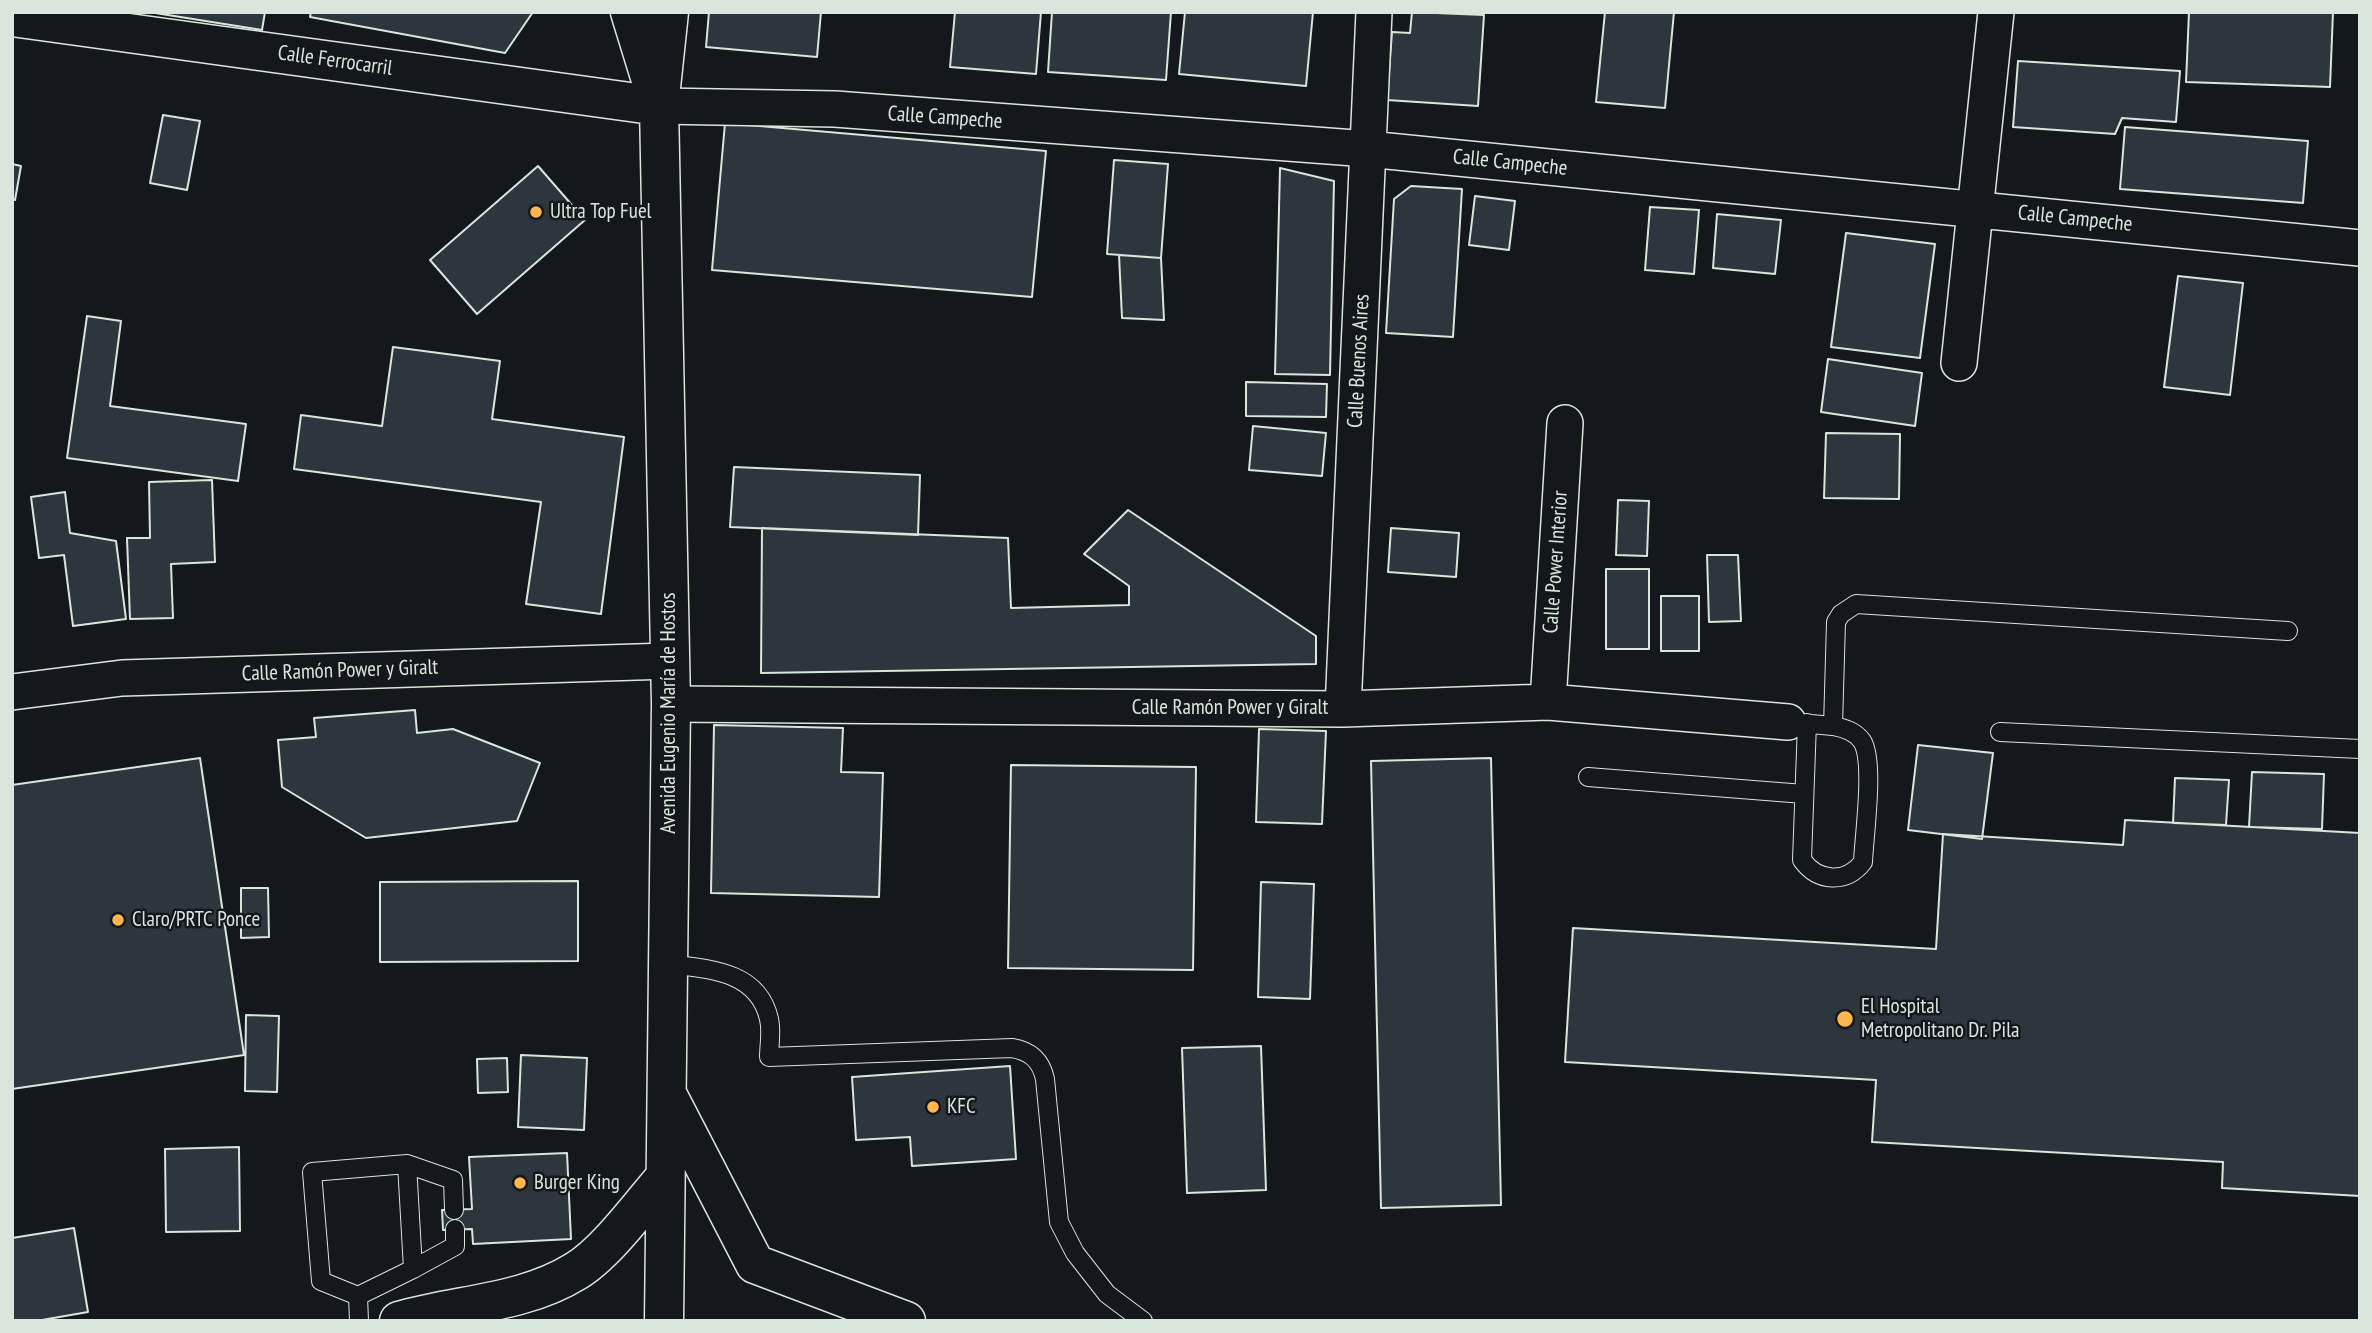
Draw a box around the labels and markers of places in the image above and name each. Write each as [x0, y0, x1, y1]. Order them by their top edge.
place label: Ultra Top Fuel [550, 199, 651, 225]
marker: Ultra Top Fuel [528, 204, 544, 220]
place label: Claro/PRTC Ponce [132, 907, 260, 933]
marker: Claro/PRTC Ponce [110, 912, 126, 928]
place label: El Hospital Metropolitano Dr. Pila [1861, 994, 2019, 1044]
marker: El Hospital Metropolitano Dr. Pila [1835, 1009, 1855, 1029]
place label: KFC [947, 1094, 976, 1120]
marker: KFC [925, 1099, 941, 1115]
place label: Burger King [534, 1170, 620, 1196]
marker: Burger King [512, 1175, 528, 1191]

